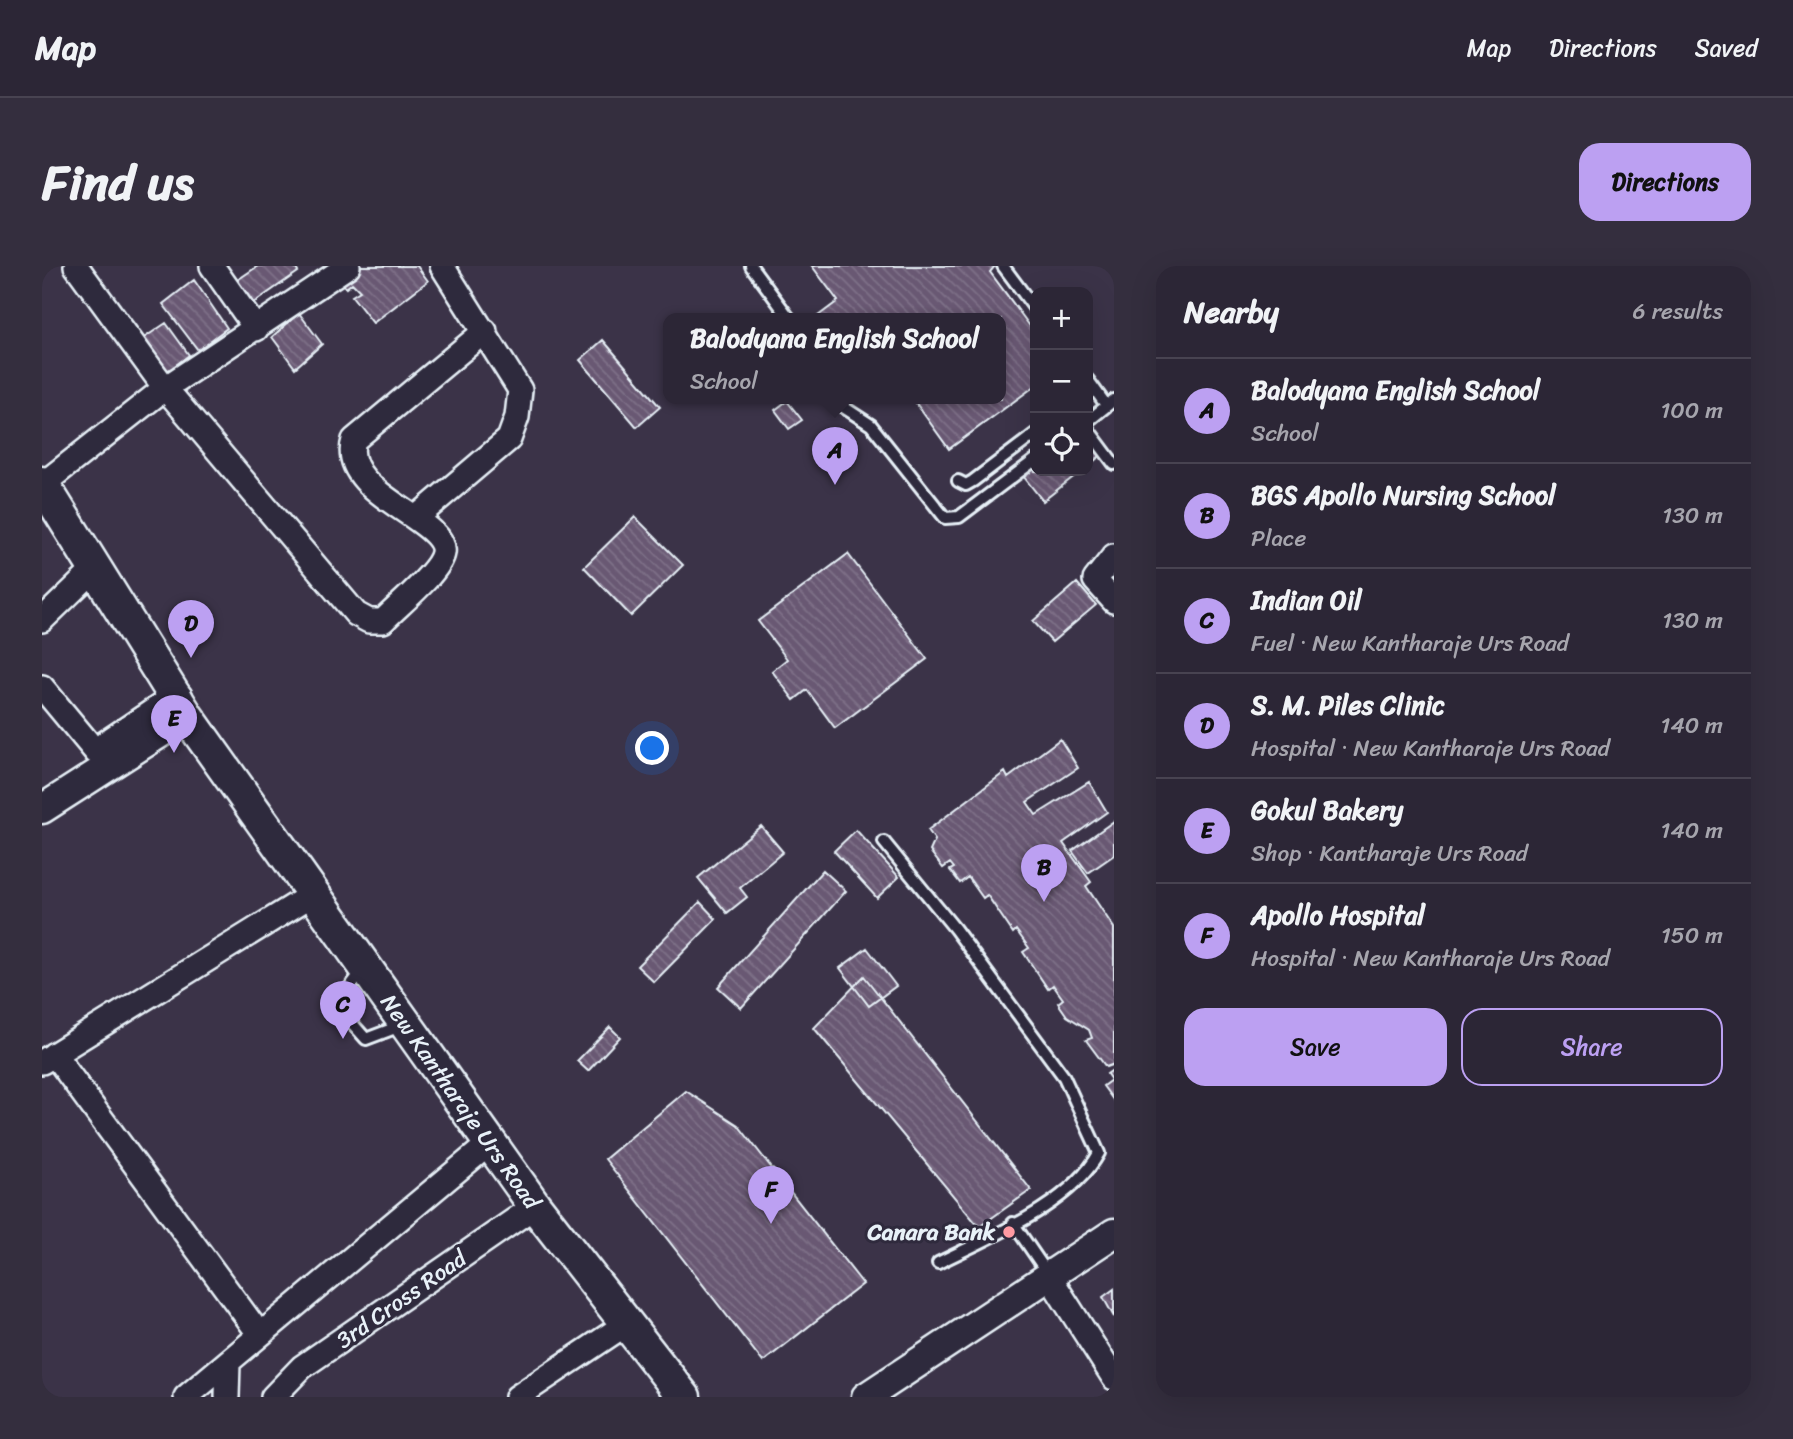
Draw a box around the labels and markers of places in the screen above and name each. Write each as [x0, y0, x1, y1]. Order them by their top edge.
pin: A [812, 427, 858, 485]
pin: D [168, 600, 214, 658]
pin: E [151, 695, 197, 753]
pin: B [1021, 844, 1067, 902]
pin: C [320, 981, 366, 1039]
pin: F [748, 1166, 794, 1224]
place label: Canara Bank [866, 1212, 996, 1253]
marker: Canara Bank [1001, 1224, 1017, 1240]

